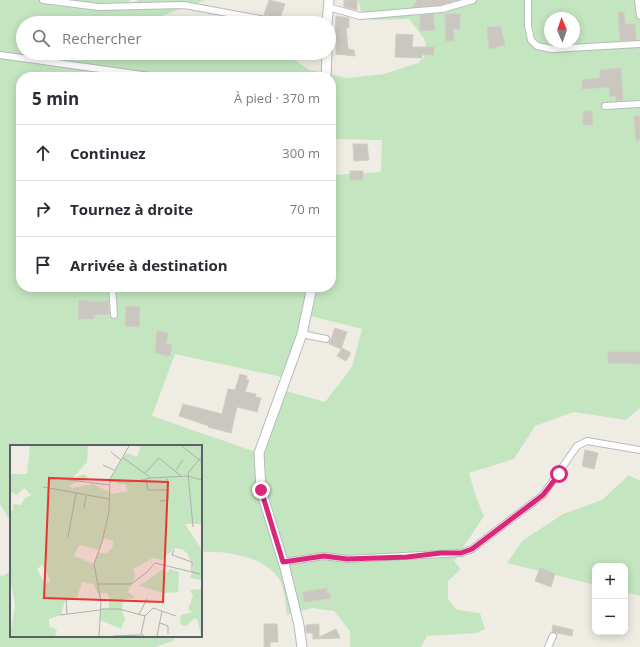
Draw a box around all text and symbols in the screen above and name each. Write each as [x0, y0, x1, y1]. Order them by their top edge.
north arrow [544, 12, 580, 48]
search box [16, 16, 336, 60]
icon: search [30, 27, 52, 49]
text: Rechercher [62, 28, 142, 48]
text: 5 min [32, 87, 79, 110]
text: À pied · 370 m [234, 89, 320, 107]
icon: ahead [32, 142, 54, 164]
text: Continuez [70, 143, 146, 163]
text: 300 m [282, 144, 320, 162]
icon: right [32, 198, 54, 220]
text: Tournez à droite [70, 199, 193, 219]
text: 70 m [290, 200, 320, 218]
icon: arrive [32, 254, 54, 276]
text: Arrivée à destination [70, 255, 228, 275]
inset map [10, 445, 202, 637]
route start [550, 465, 568, 483]
route end [252, 481, 270, 499]
map controls [592, 563, 628, 635]
button: + [592, 563, 628, 599]
button: − [592, 599, 628, 635]

